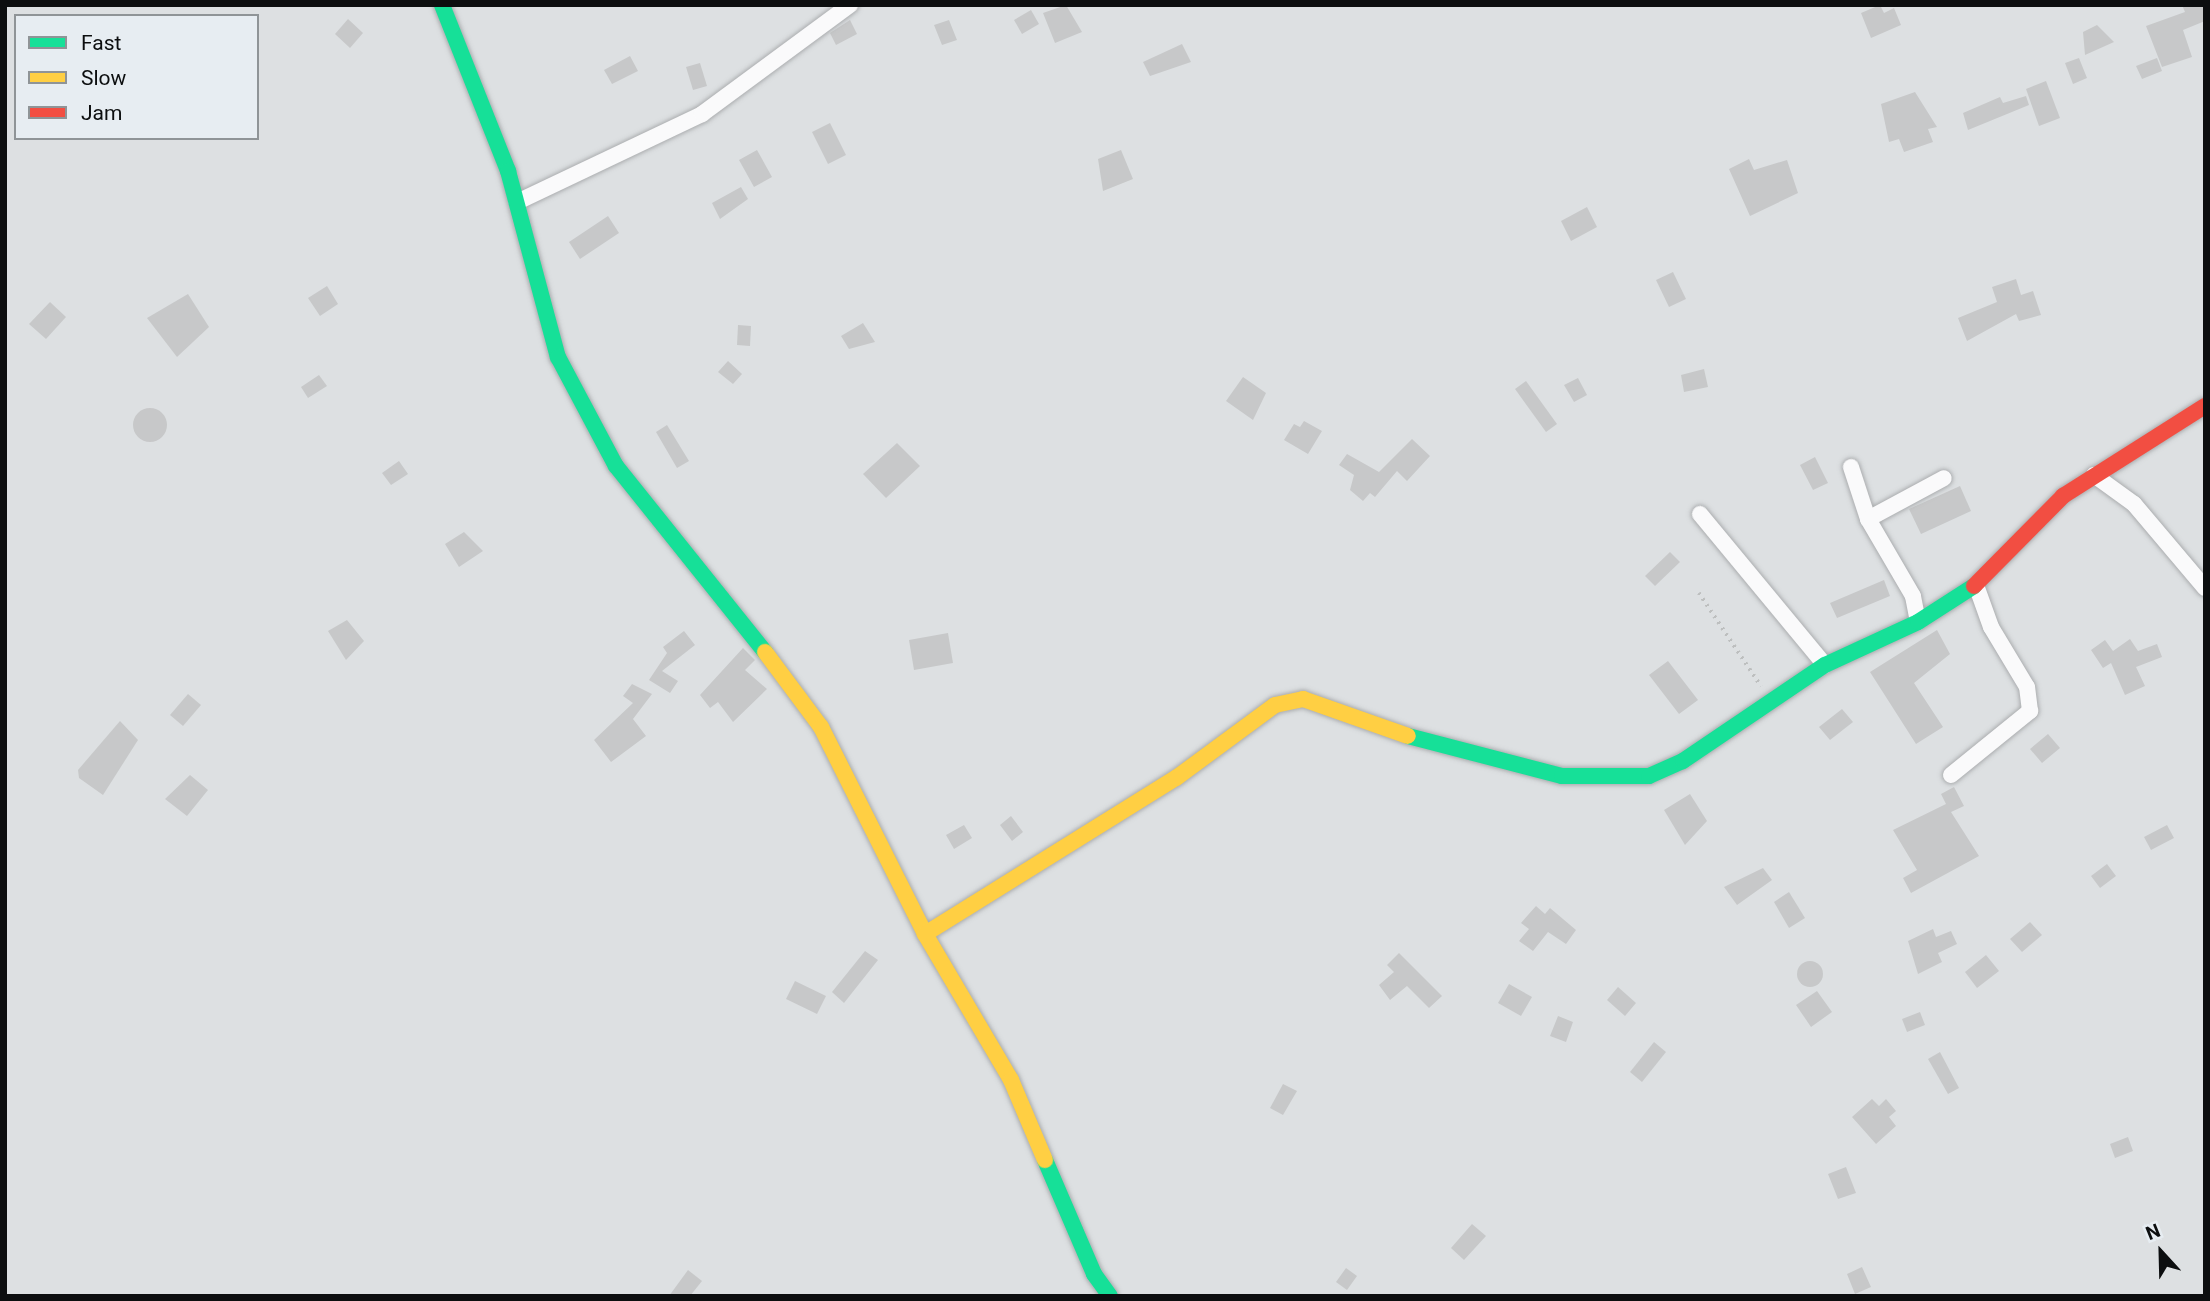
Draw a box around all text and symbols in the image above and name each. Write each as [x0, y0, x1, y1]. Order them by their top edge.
legend [14, 14, 259, 140]
text: Fast [81, 31, 121, 55]
text: Slow [81, 66, 126, 90]
text: Jam [81, 101, 122, 125]
north arrow [2126, 1217, 2196, 1287]
text: N [2142, 1219, 2163, 1245]

